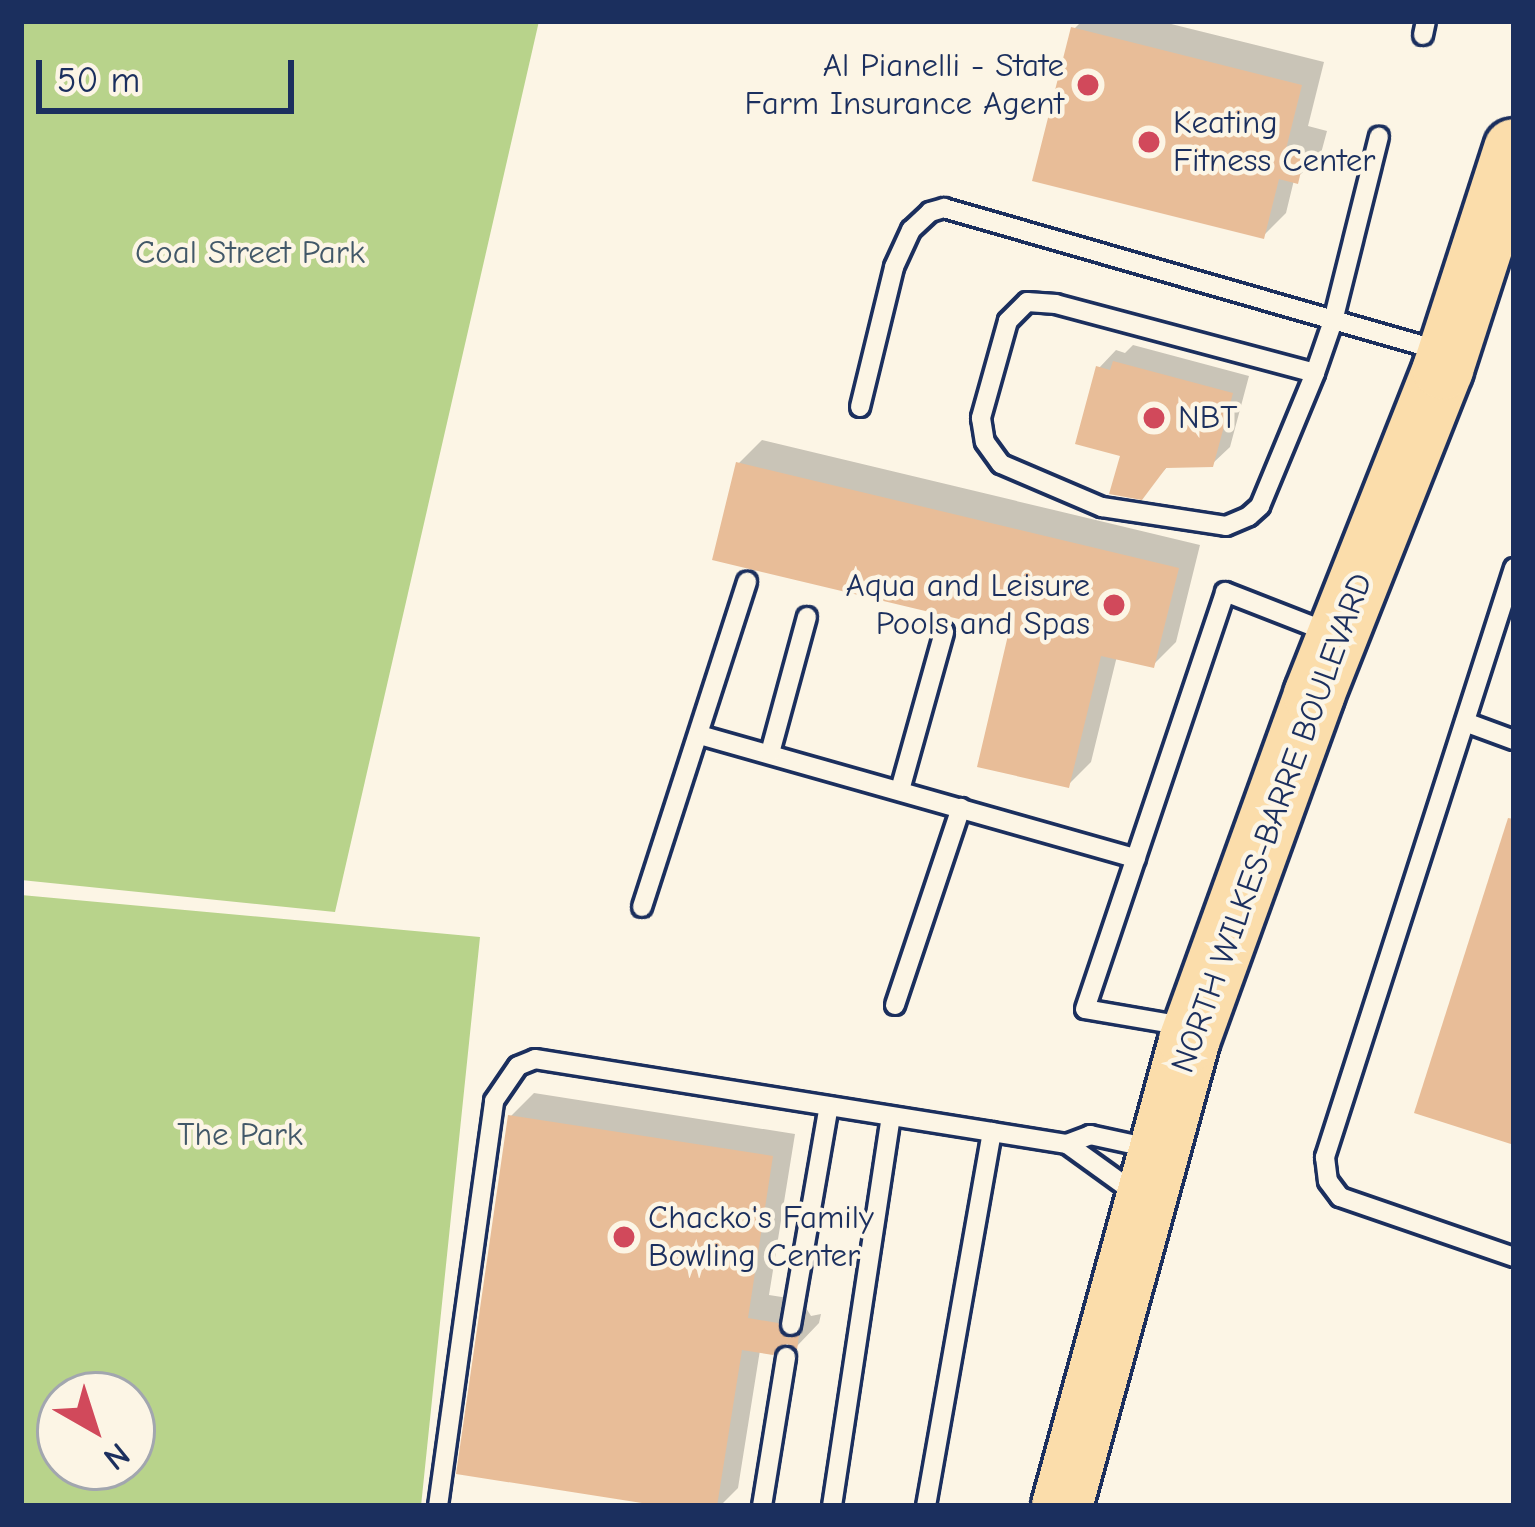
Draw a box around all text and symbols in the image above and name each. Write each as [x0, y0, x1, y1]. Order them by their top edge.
scale bar [42, 36, 300, 110]
place label: Al Pianelli - State Farm Insurance Agent [745, 46, 1064, 124]
text: 50 m [57, 60, 140, 101]
marker: Al Pianelli - State Farm Insurance Agent [1075, 72, 1101, 98]
place label: Keating Fitness Center [1173, 103, 1375, 181]
marker: Keating Fitness Center [1136, 129, 1162, 155]
park label: Coal Street Park [135, 233, 365, 273]
place label: NBT [1178, 398, 1237, 438]
marker: NBT [1141, 405, 1167, 431]
place label: Aqua and Leisure Pools and Spas [846, 566, 1090, 644]
street label: NORTH WILKES-BARRE BOULEVARD [1163, 568, 1381, 1078]
marker: Aqua and Leisure Pools and Spas [1101, 592, 1127, 618]
park label: The Park [177, 1115, 303, 1155]
place label: Chacko's Family Bowling Center [648, 1198, 874, 1276]
marker: Chacko's Family Bowling Center [611, 1224, 637, 1250]
north arrow [36, 1371, 156, 1491]
text: N [96, 1435, 137, 1478]

